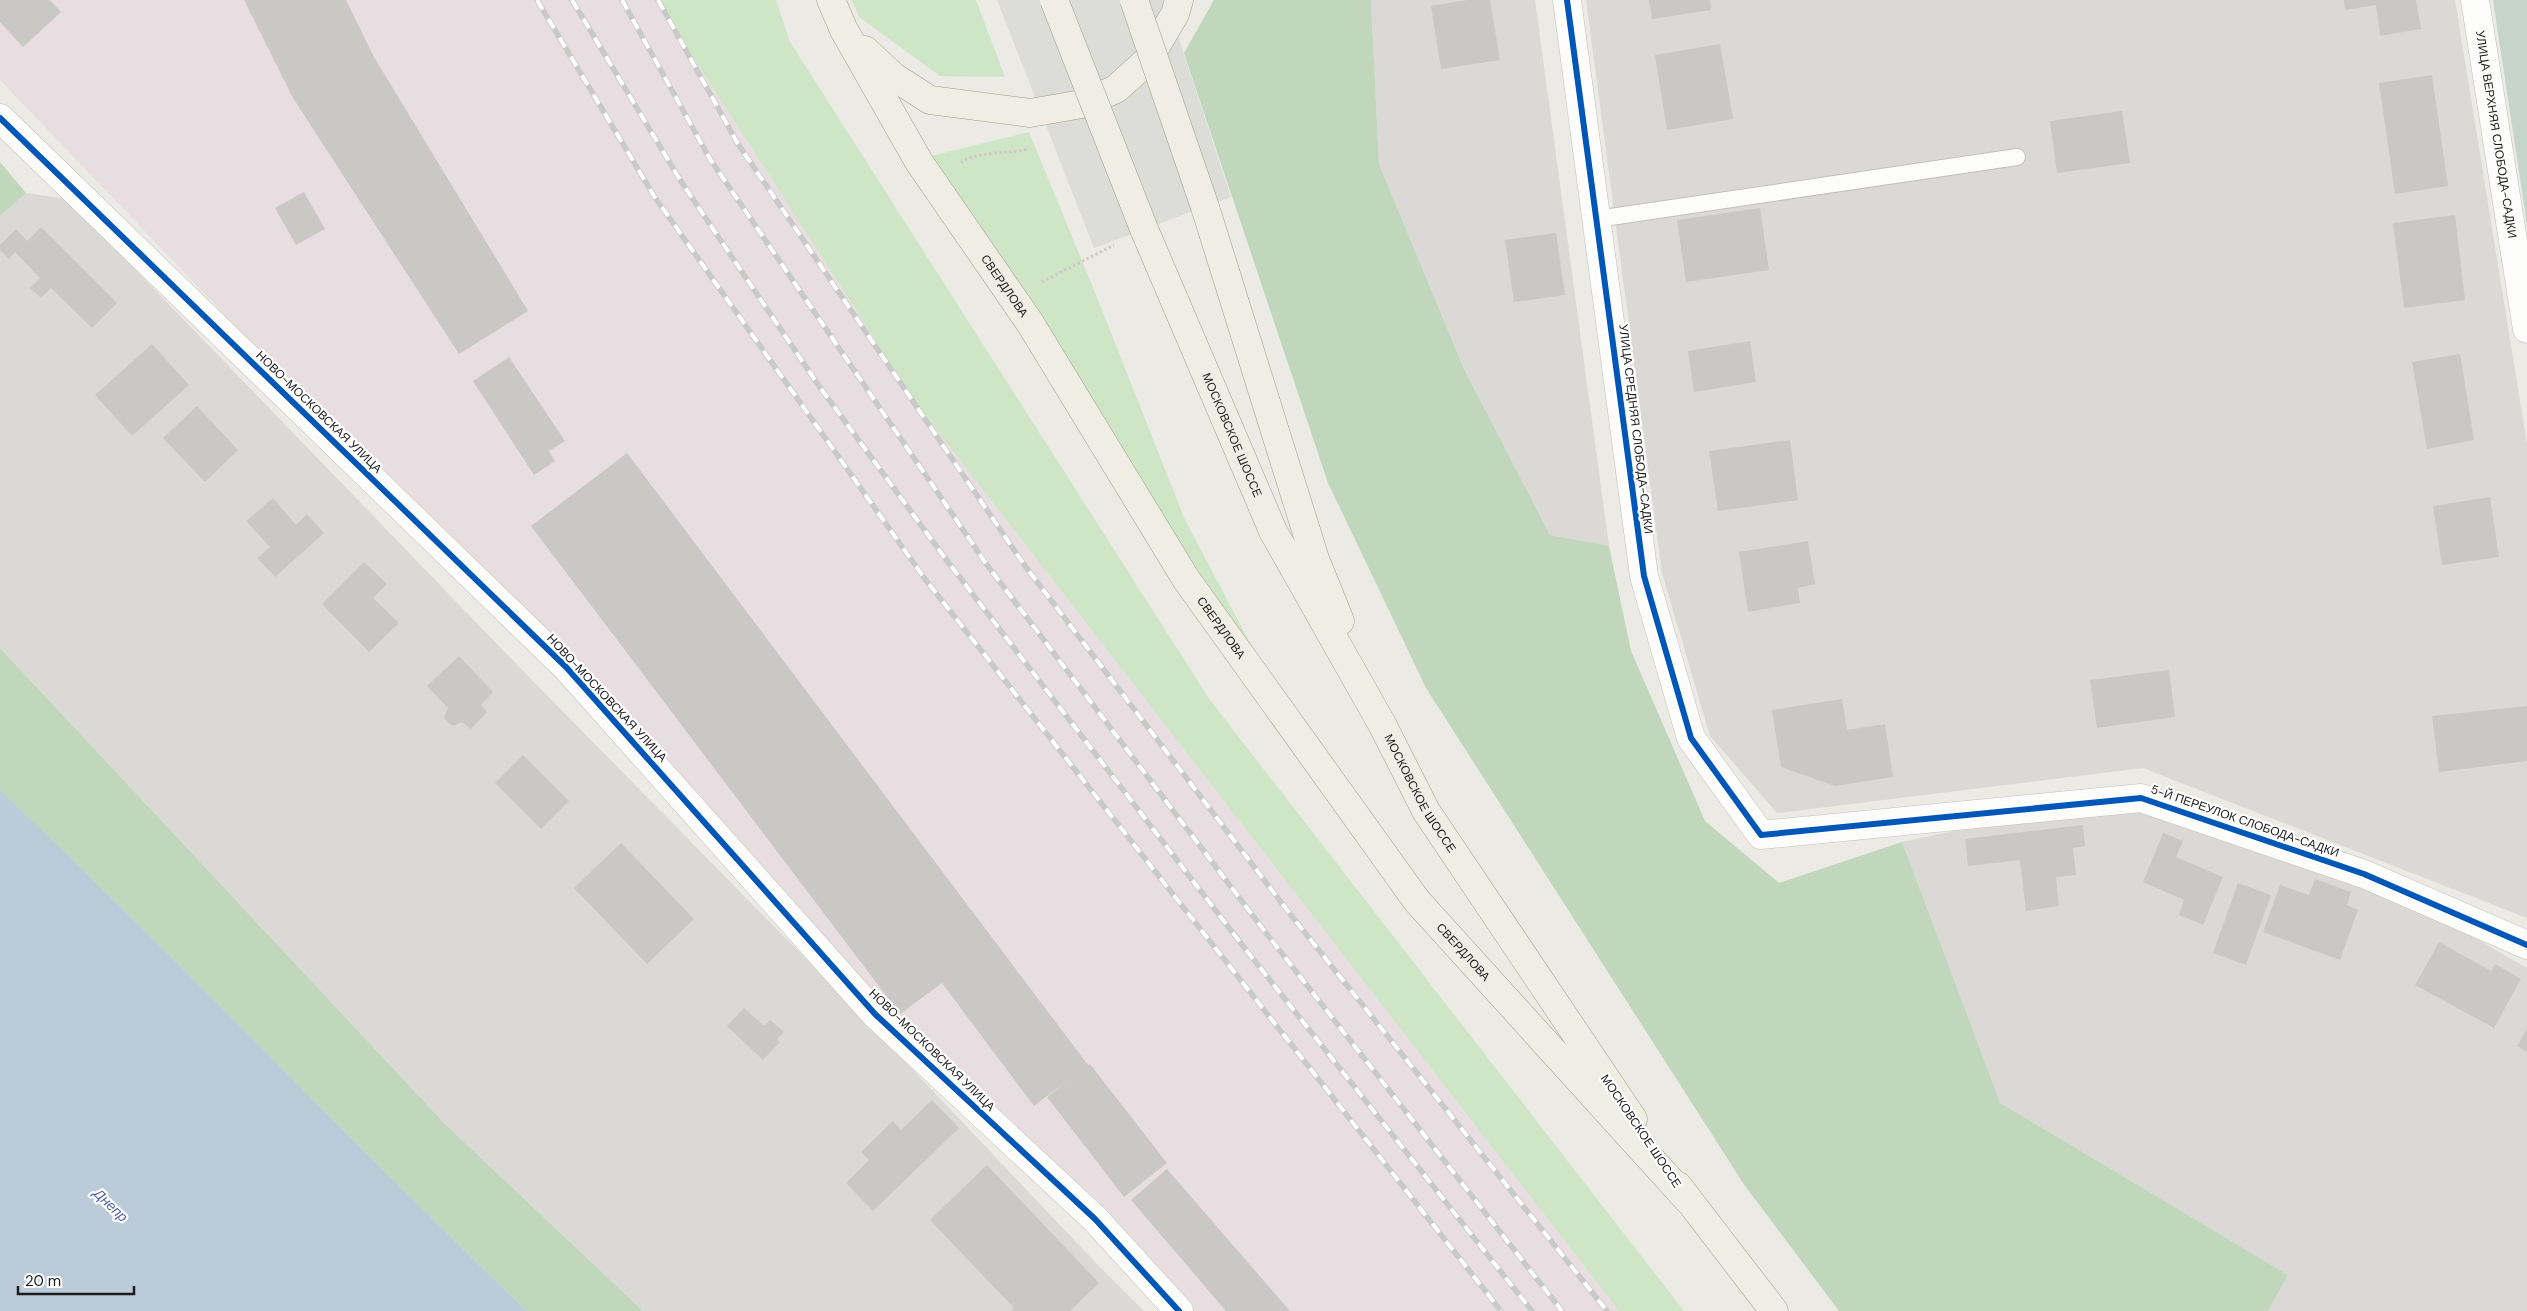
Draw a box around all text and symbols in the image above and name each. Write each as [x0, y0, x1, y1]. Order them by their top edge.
street label: УЛИЦА ВЕРХНЯЯ СЛОБОДА-САДКИ [2472, 29, 2521, 239]
street label: СВЕРДЛОВА [977, 251, 1032, 320]
street label: УЛИЦА СРЕДНЯЯ СЛОБОДА-САДКИ [1615, 323, 1657, 535]
street label: НОВО-МОСКОВСКАЯ УЛИЦА [253, 347, 385, 477]
street label: МОСКОВСКОЕ ШОССЕ [1198, 370, 1266, 500]
street label: СВЕРДЛОВА [1193, 594, 1249, 662]
street label: НОВО-МОСКОВСКАЯ УЛИЦА [543, 631, 671, 765]
street label: МОСКОВСКОЕ ШОССЕ [1380, 731, 1460, 856]
street label: 5-Й ПЕРЕУЛОК СЛОБОДА-САДКИ [2149, 781, 2341, 861]
street label: СВЕРДЛОВА [1433, 920, 1494, 984]
street label: НОВО-МОСКОВСКАЯ УЛИЦА [866, 985, 998, 1115]
street label: МОСКОВСКОЕ ШОССЕ [1597, 1071, 1685, 1191]
water label: Днепр [89, 1183, 132, 1226]
scale bar [18, 1264, 134, 1296]
text: 20 m [25, 1271, 61, 1291]

